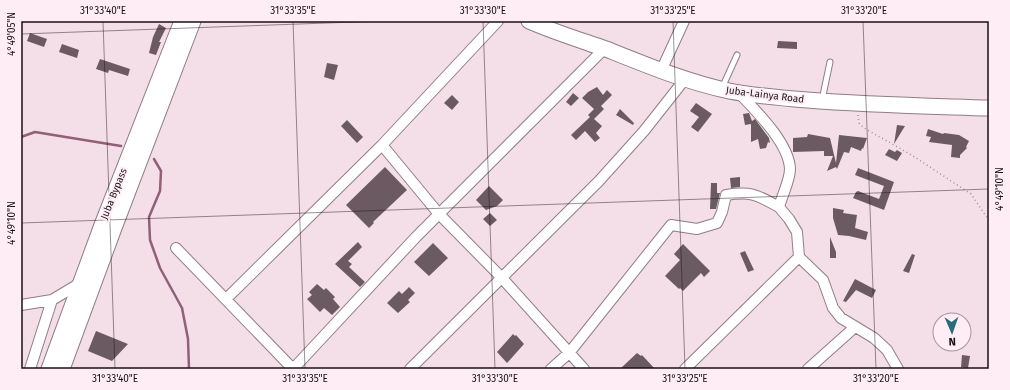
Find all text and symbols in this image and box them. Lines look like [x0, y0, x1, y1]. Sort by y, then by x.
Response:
text: 31°33'40"E [80, 5, 126, 17]
text: 31°33'35"E [270, 5, 316, 17]
text: 31°33'30"E [460, 5, 506, 17]
text: 31°33'25"E [650, 5, 696, 17]
text: 31°33'20"E [841, 5, 887, 17]
text: 4°49'05"N [6, 12, 18, 56]
street label: Juba-Lainya Road [725, 84, 805, 106]
street label: Juba Bypass [98, 166, 130, 221]
text: 4°49'10"N [994, 167, 1006, 211]
text: 4°49'10"N [6, 201, 18, 245]
north arrow [932, 312, 972, 352]
text: N [948, 335, 956, 348]
text: 31°33'40"E [92, 373, 138, 385]
text: 31°33'35"E [282, 373, 328, 385]
text: 31°33'30"E [472, 373, 518, 385]
text: 31°33'25"E [662, 373, 708, 385]
text: 31°33'20"E [853, 373, 899, 385]

